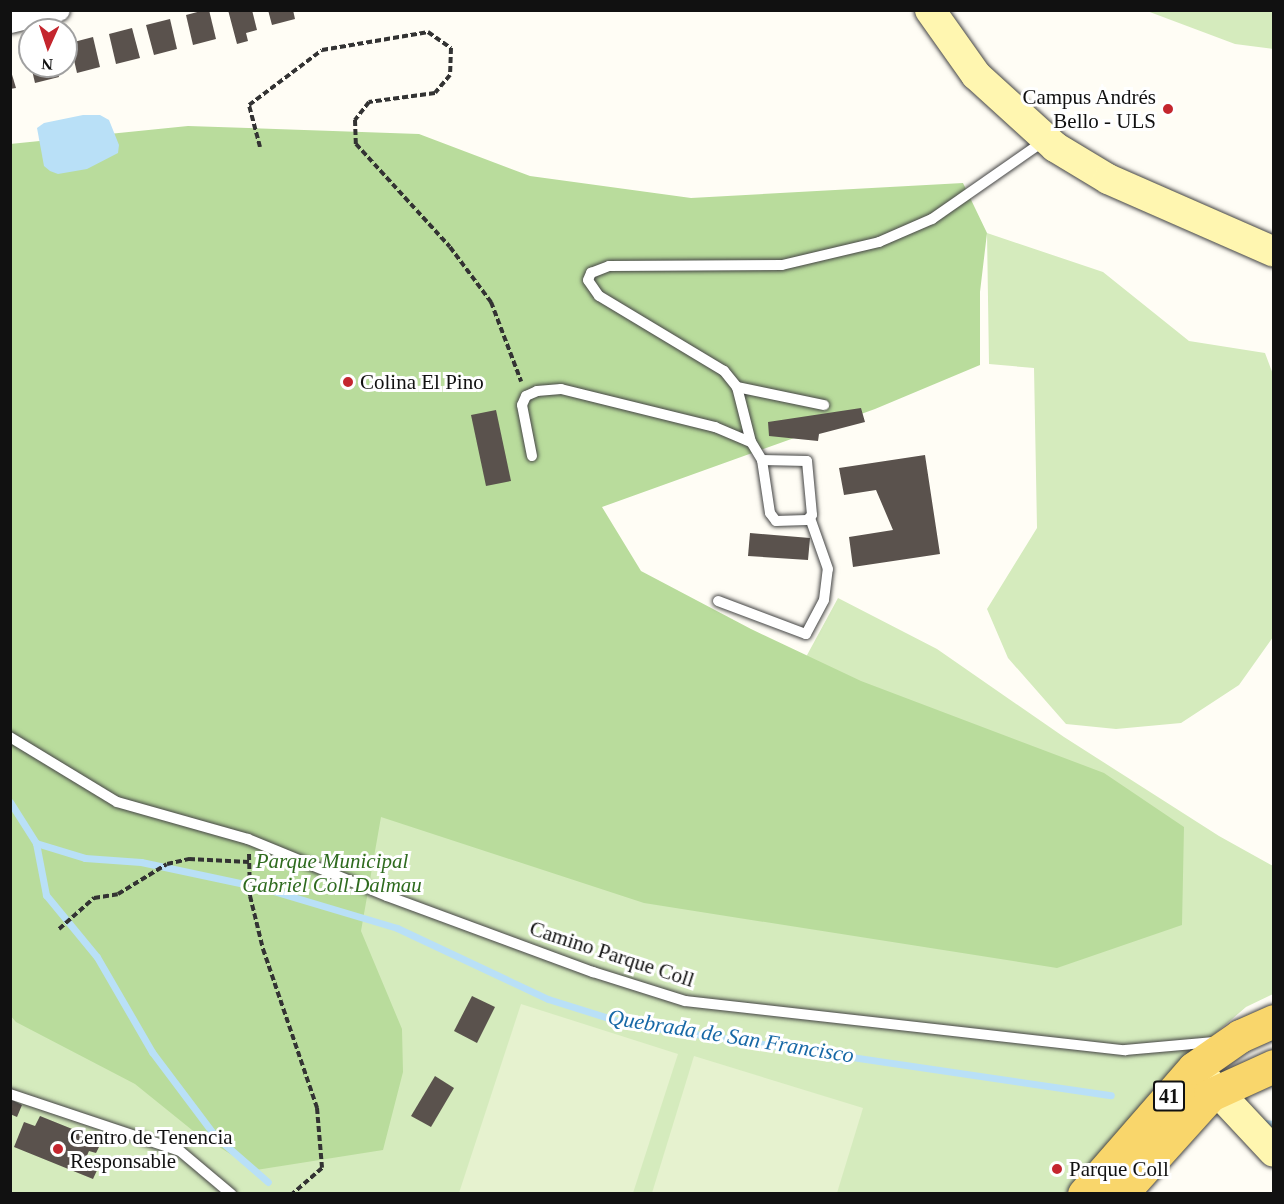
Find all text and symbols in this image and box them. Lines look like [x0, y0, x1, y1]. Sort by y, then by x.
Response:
north arrow [18, 18, 78, 78]
text: N [41, 56, 53, 73]
place label: Campus Andrés Bello - ULS [1021, 84, 1156, 134]
marker: Campus Andrés Bello - ULS [1161, 102, 1175, 116]
place label: Colina El Pino [360, 369, 484, 395]
marker: Colina El Pino [341, 375, 355, 389]
park label: Parque Municipal Gabriel Coll Dalmau [242, 848, 422, 898]
street label: Camino Parque Coll [527, 916, 697, 992]
water label: Quebrada de San Francisco [606, 1004, 856, 1068]
road number: 41 [1152, 1079, 1186, 1113]
place label: Centro de Tenencia Responsable [70, 1124, 233, 1174]
marker: Centro de Tenencia Responsable [51, 1142, 65, 1156]
place label: Parque Coll [1069, 1156, 1169, 1182]
marker: Parque Coll [1050, 1162, 1064, 1176]

